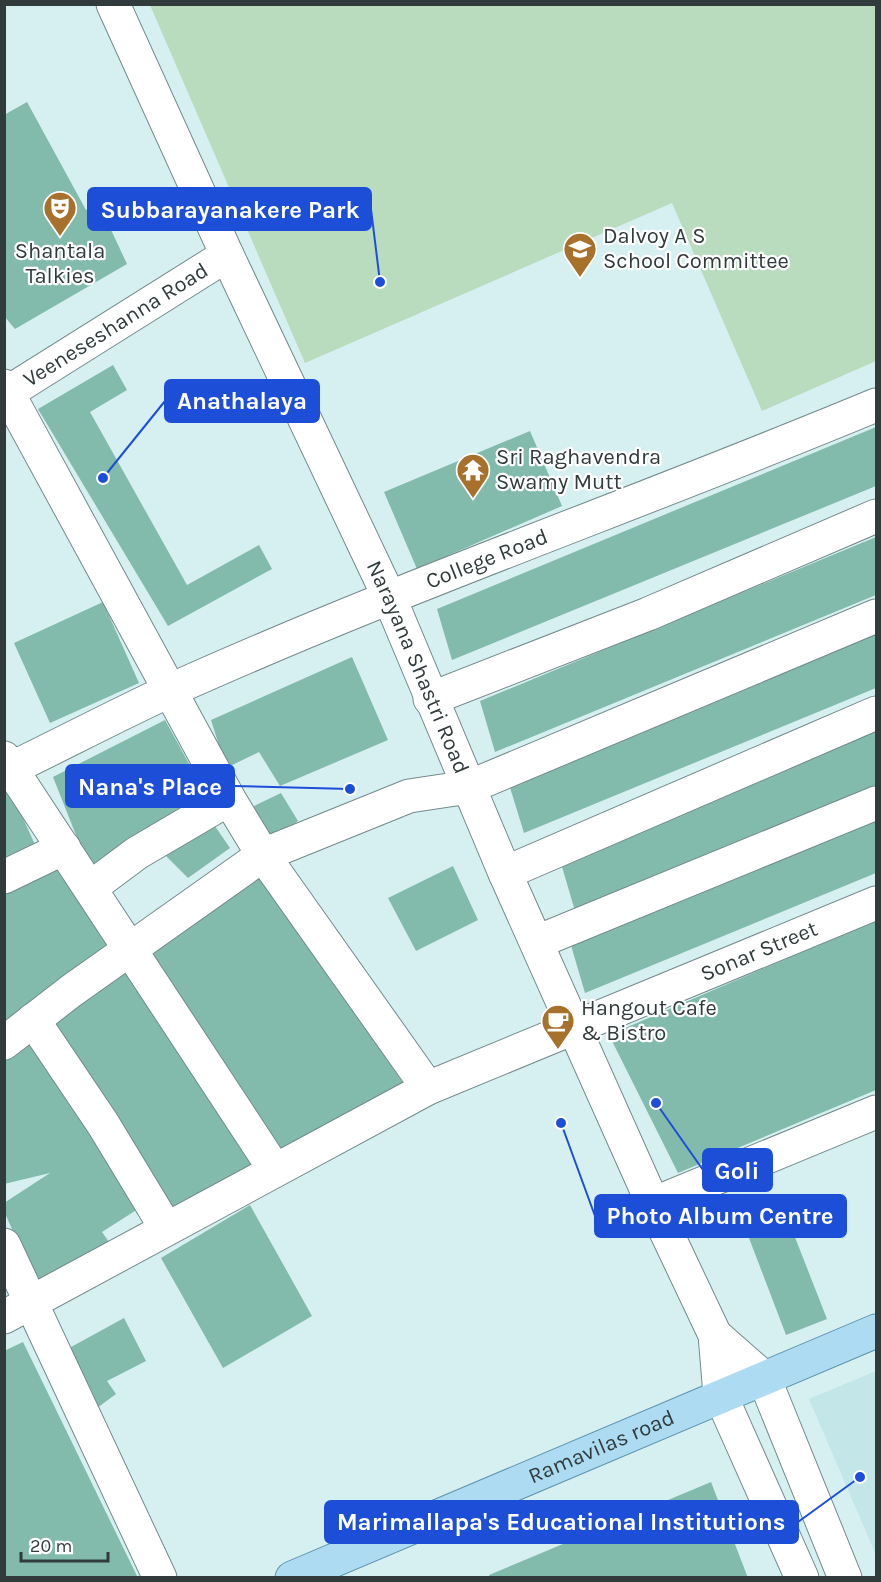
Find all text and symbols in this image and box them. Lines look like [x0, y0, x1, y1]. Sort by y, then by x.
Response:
callout: Subbarayanakere Park [88, 188, 371, 230]
theatre icon: Shantala Talkies [42, 190, 78, 237]
text: Subbarayanakere Park [100, 196, 360, 224]
place label: Dalvoy A S School Committee [603, 223, 789, 274]
school or university icon: Dalvoy A S School Committee [562, 231, 598, 278]
place label: Shantala Talkies [15, 238, 105, 289]
street label: Veeneseshanna Road [19, 257, 213, 393]
callout: Anathalaya [165, 380, 319, 422]
text: Anathalaya [177, 387, 307, 415]
place label: Sri Raghavendra Swamy Mutt [496, 444, 661, 495]
temple icon: Sri Raghavendra Swamy Mutt [455, 452, 491, 499]
street label: College Road [422, 523, 552, 595]
street label: Narayana Shastri Road [361, 556, 475, 778]
callout: Nana's Place [66, 765, 234, 807]
text: Nana's Place [78, 773, 222, 801]
street label: Sonar Street [697, 916, 821, 987]
place label: Hangout Cafe & Bistro [581, 995, 717, 1046]
cafe icon: Hangout Cafe & Bistro [540, 1003, 576, 1050]
callout: Goli [703, 1149, 772, 1191]
text: Goli [714, 1157, 760, 1185]
callout: Photo Album Centre [595, 1195, 846, 1237]
text: Photo Album Centre [606, 1202, 834, 1230]
street label: Ramavilas road [524, 1404, 678, 1489]
callout: Marimallapa's Educational Institutions [325, 1501, 798, 1543]
text: Marimallapa's Educational Institutions [337, 1508, 785, 1536]
scale bar [21, 1525, 108, 1563]
text: 20 m [30, 1535, 72, 1557]

